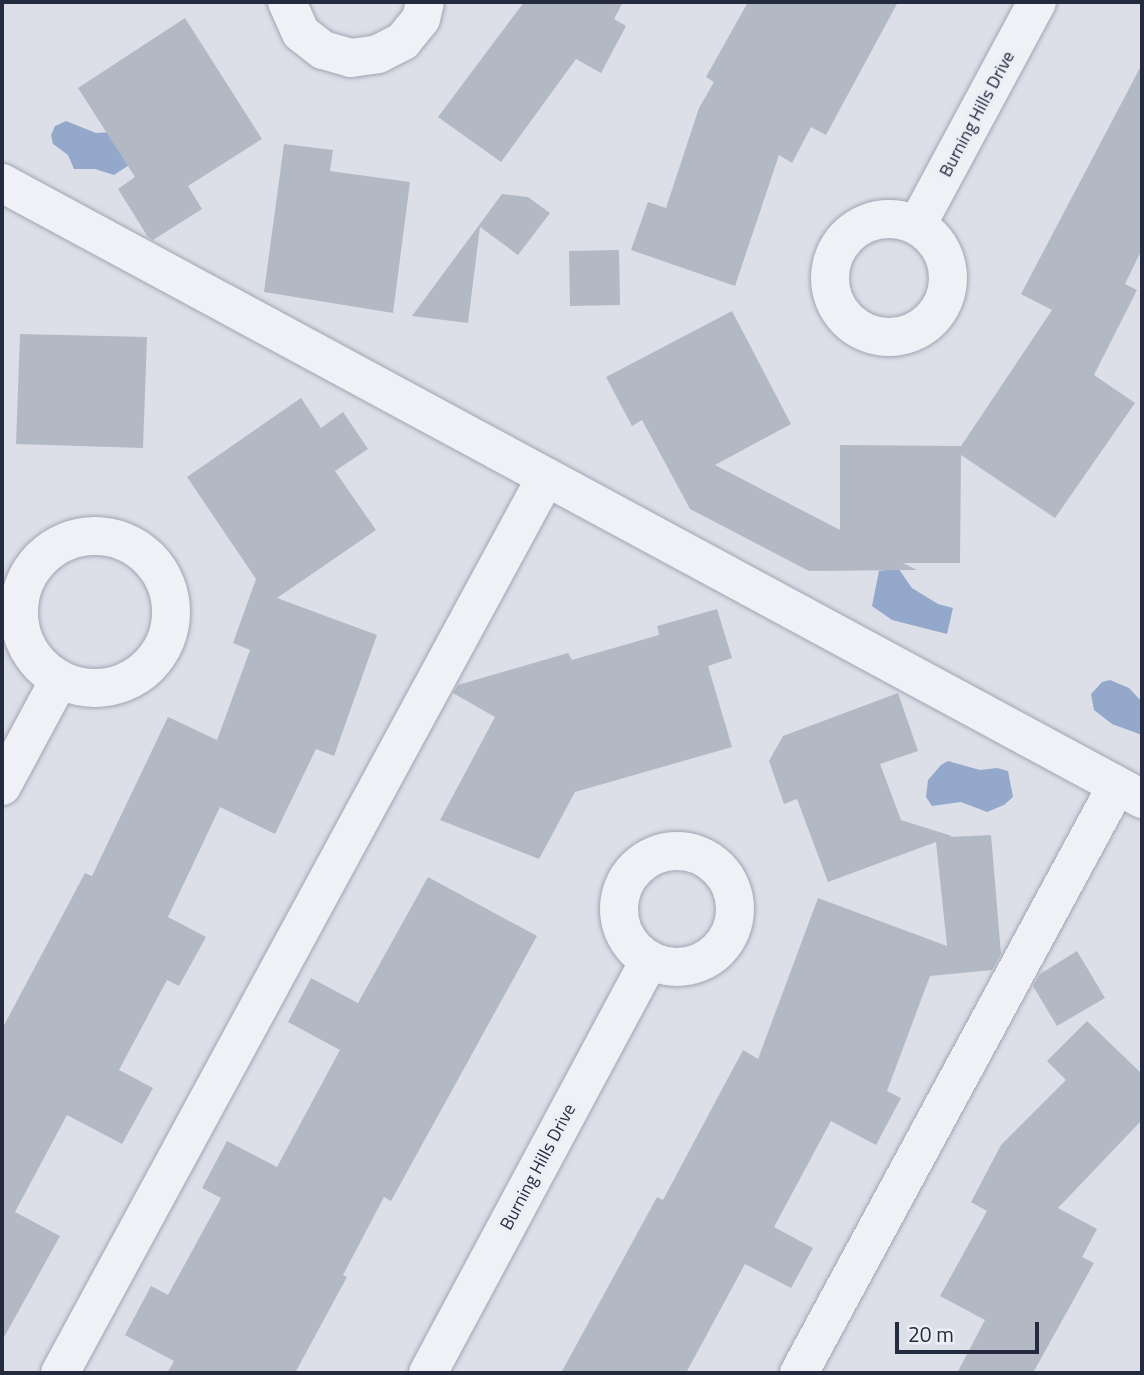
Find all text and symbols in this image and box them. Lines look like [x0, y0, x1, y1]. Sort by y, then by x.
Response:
street label: Burning Hills Drive [935, 47, 1019, 181]
street label: Burning Hills Drive [496, 1100, 580, 1234]
scale bar [899, 1308, 1042, 1352]
text: 20 m [908, 1318, 954, 1350]

